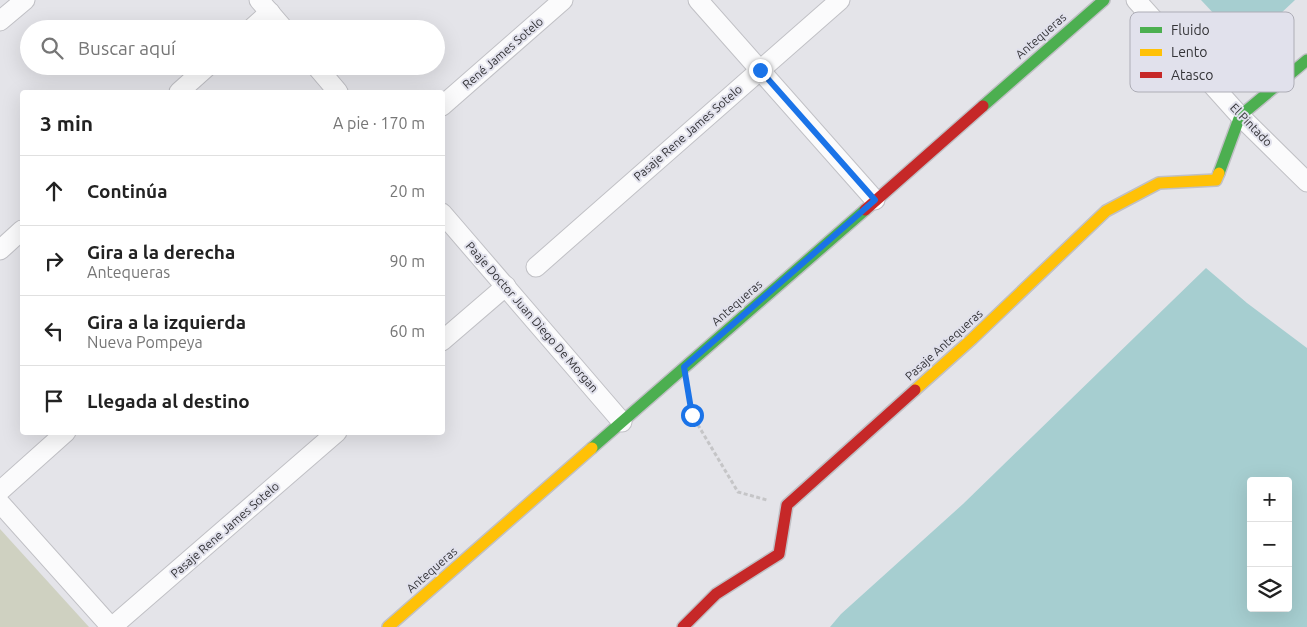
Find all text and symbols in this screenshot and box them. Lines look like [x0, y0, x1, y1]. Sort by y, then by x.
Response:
street label: Antequeras [1013, 10, 1068, 61]
legend [1130, 12, 1294, 92]
street label: René James Sotelo [460, 14, 545, 91]
search box [20, 20, 445, 75]
text: Fluido [1171, 22, 1210, 38]
icon: search [38, 34, 66, 62]
text: Buscar aquí [78, 37, 176, 59]
text: Lento [1171, 44, 1208, 60]
route end [749, 59, 772, 82]
text: Atasco [1171, 67, 1214, 83]
street label: Pasaje Rene James Sotelo [631, 82, 744, 183]
street label: El Pintado [1228, 101, 1275, 149]
text: 3 min [40, 111, 93, 135]
text: A pie · 170 m [333, 114, 425, 132]
icon: ahead [40, 177, 68, 205]
text: Continúa [87, 180, 168, 202]
text: 20 m [389, 182, 425, 200]
street label: Paaje Doctor Juan Diego De Morgan [464, 239, 601, 394]
text: Gira a la derecha [87, 241, 235, 263]
icon: right [40, 247, 68, 275]
text: 90 m [389, 252, 425, 270]
text: Antequeras [87, 263, 170, 281]
street label: Antequeras [709, 277, 764, 328]
street label: Pasaje Antequeras [902, 307, 985, 383]
text: Gira a la izquierda [87, 311, 246, 333]
icon: left [40, 317, 68, 345]
text: 60 m [389, 322, 425, 340]
text: Nueva Pompeya [87, 333, 203, 351]
icon: arrive [40, 387, 68, 415]
text: Llegada al destino [87, 390, 250, 412]
route start [681, 404, 704, 427]
map controls [1247, 477, 1292, 612]
button: + [1247, 477, 1292, 522]
street label: Pasaje Rene James Sotelo [168, 479, 281, 580]
button: − [1247, 522, 1292, 567]
street label: Antequeras [404, 544, 459, 595]
button: layers [1247, 567, 1292, 612]

